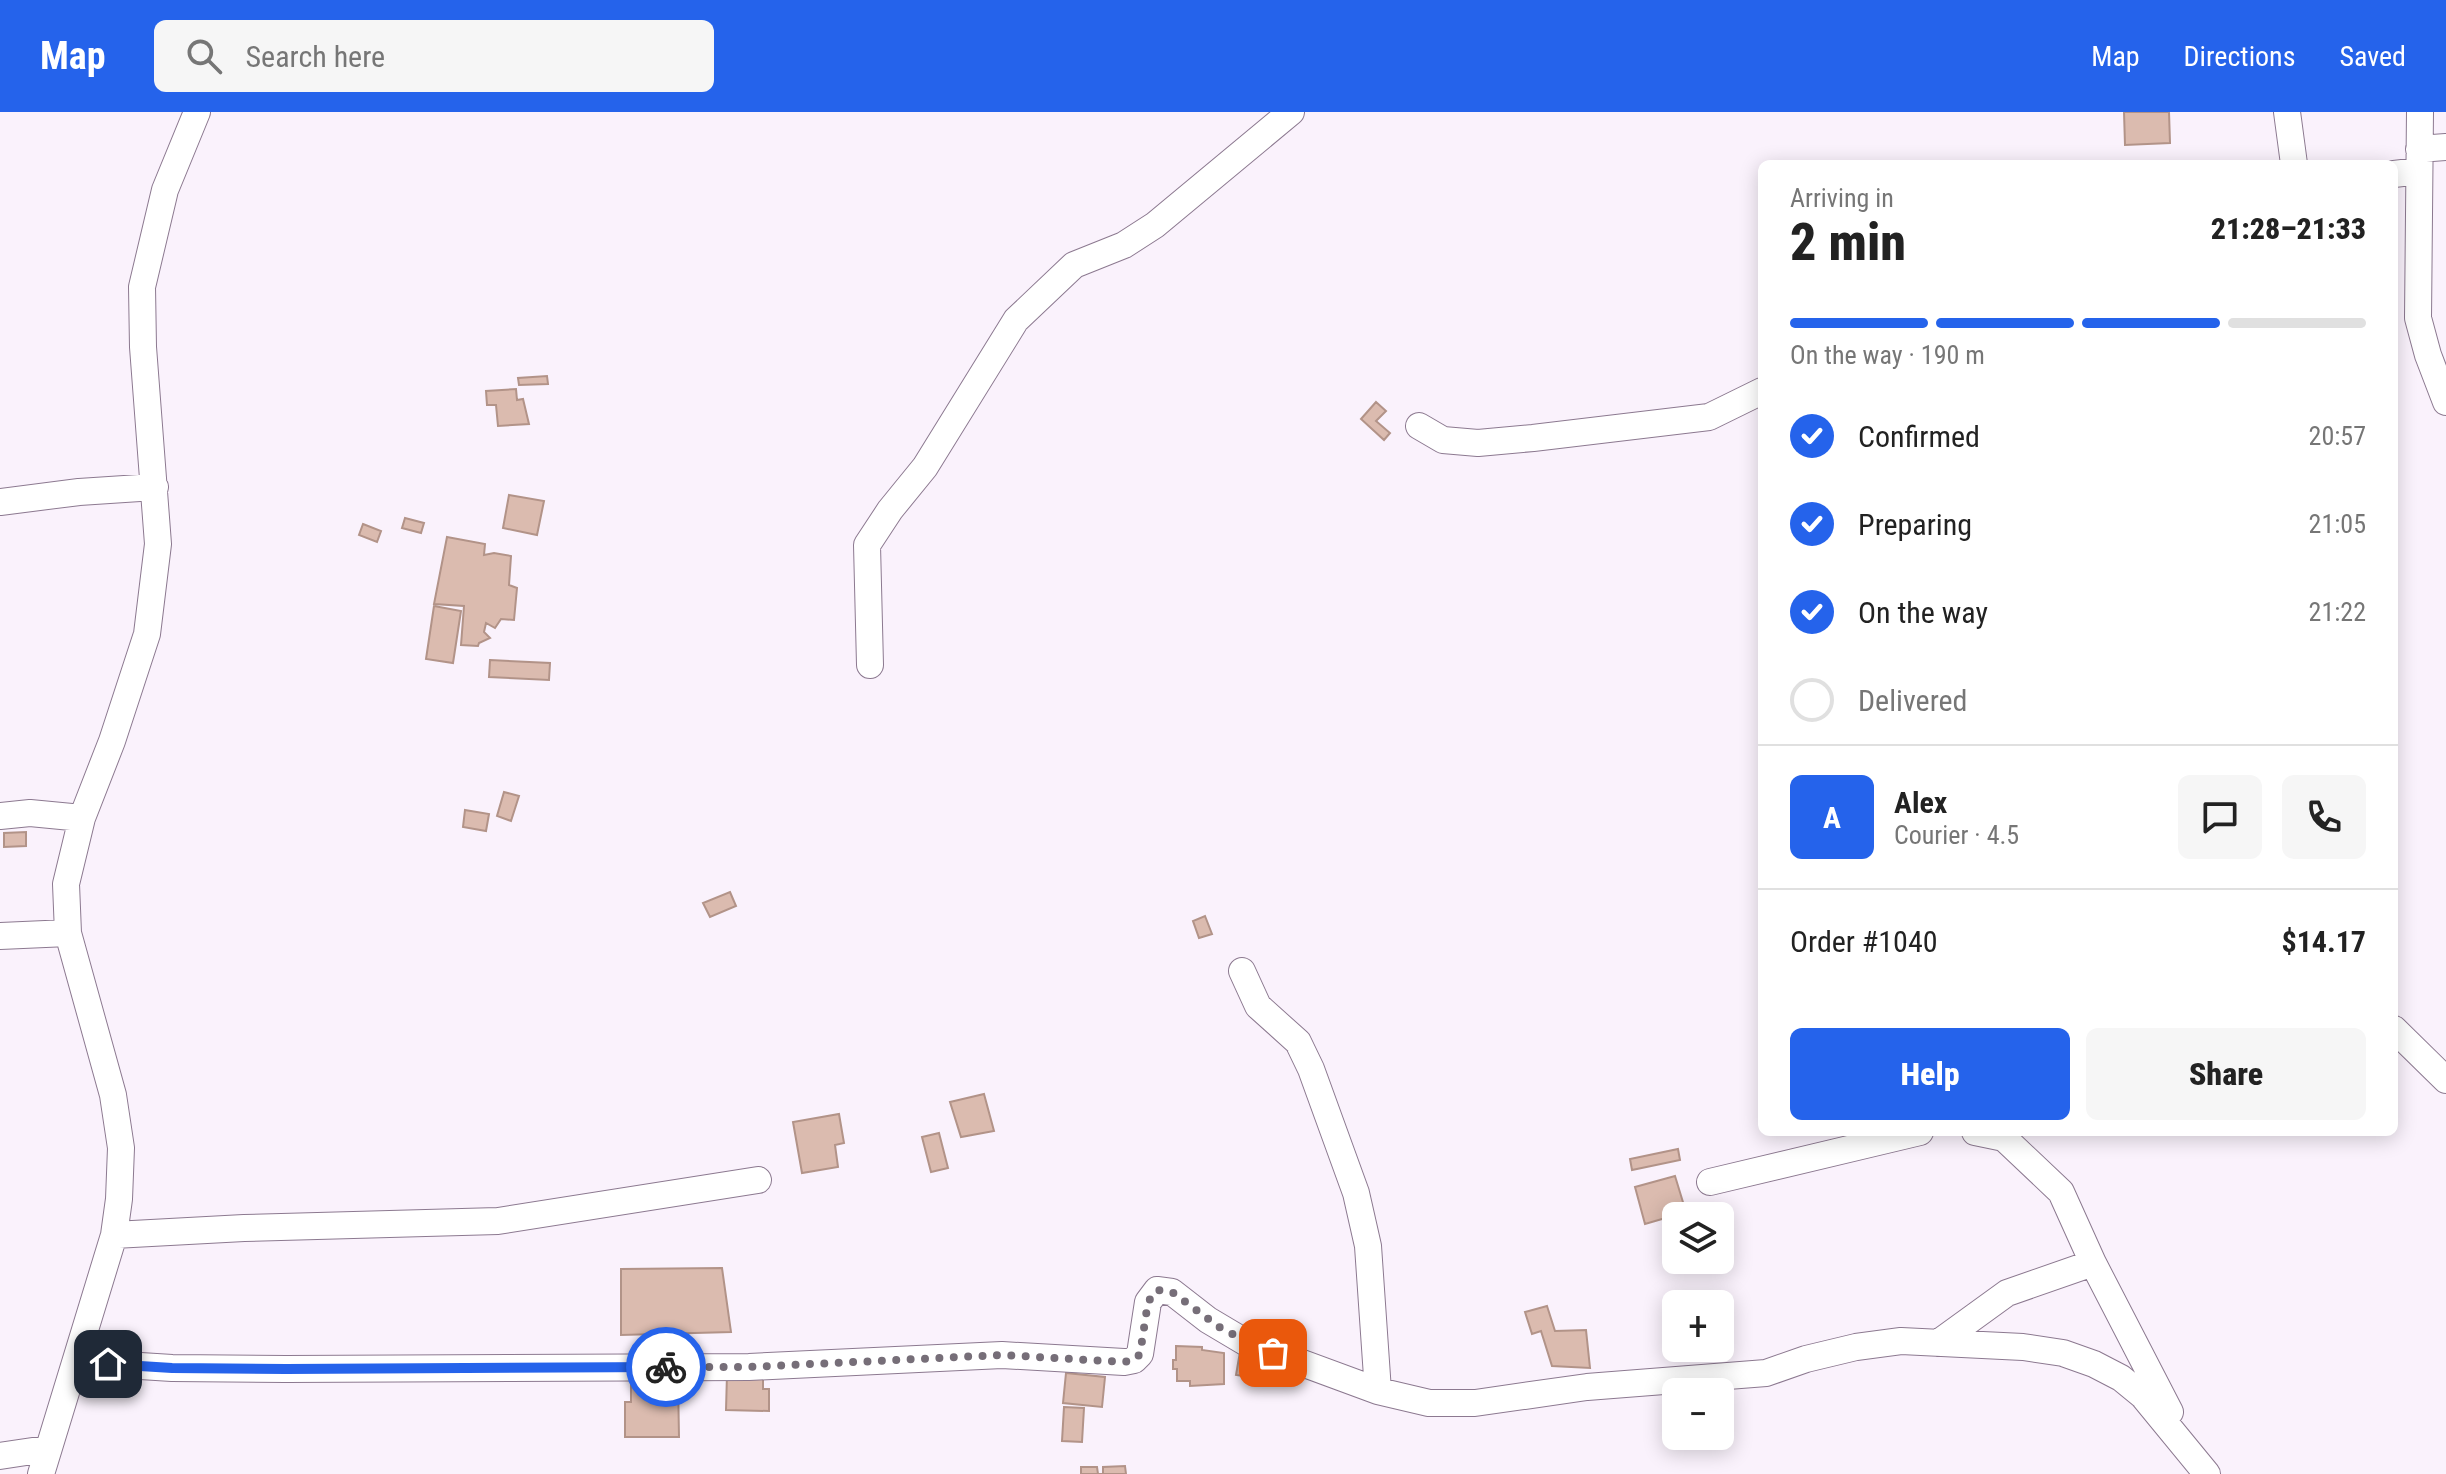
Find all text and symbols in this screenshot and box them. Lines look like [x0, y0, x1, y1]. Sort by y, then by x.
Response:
search box [154, 20, 714, 92]
text: Map [40, 34, 106, 78]
icon: search [182, 34, 226, 78]
text: Search here [246, 39, 385, 74]
text: Map [2091, 40, 2140, 73]
text: Directions [2184, 40, 2295, 73]
text: Saved [2339, 40, 2406, 73]
text: Arriving in [1790, 183, 1894, 213]
text: 21:28–21:33 [2211, 211, 2366, 246]
text: 2 min [1790, 212, 1906, 273]
text: On the way · 190 m [1790, 340, 1985, 370]
icon: check [1790, 414, 1834, 458]
text: Confirmed [1858, 419, 1980, 454]
text: 20:57 [2309, 421, 2366, 451]
icon: check [1790, 502, 1834, 546]
text: Preparing [1858, 507, 1972, 542]
text: 21:05 [2309, 509, 2366, 539]
icon: check [1790, 590, 1834, 634]
text: On the way [1858, 595, 1988, 630]
text: 21:22 [2309, 597, 2366, 627]
text: Delivered [1858, 683, 1967, 718]
button: chat [2178, 775, 2262, 859]
button: phone [2282, 775, 2366, 859]
text: Alex [1894, 785, 1947, 820]
text: A [1823, 800, 1841, 835]
text: Courier · 4.5 [1894, 820, 2019, 850]
text: Order #1040 [1790, 924, 1938, 959]
text: $14.17 [2281, 924, 2366, 959]
button: Help [1790, 1028, 2070, 1120]
button: Share [2086, 1028, 2366, 1120]
map controls [1662, 1202, 1734, 1450]
button: layers [1662, 1202, 1734, 1274]
button: + [1662, 1290, 1734, 1362]
pin [1239, 1319, 1307, 1387]
courier [626, 1327, 706, 1407]
pin [74, 1330, 142, 1398]
icon: bag [1251, 1331, 1295, 1375]
icon: home [86, 1342, 130, 1386]
icon: bike [644, 1345, 688, 1389]
button: − [1662, 1378, 1734, 1450]

